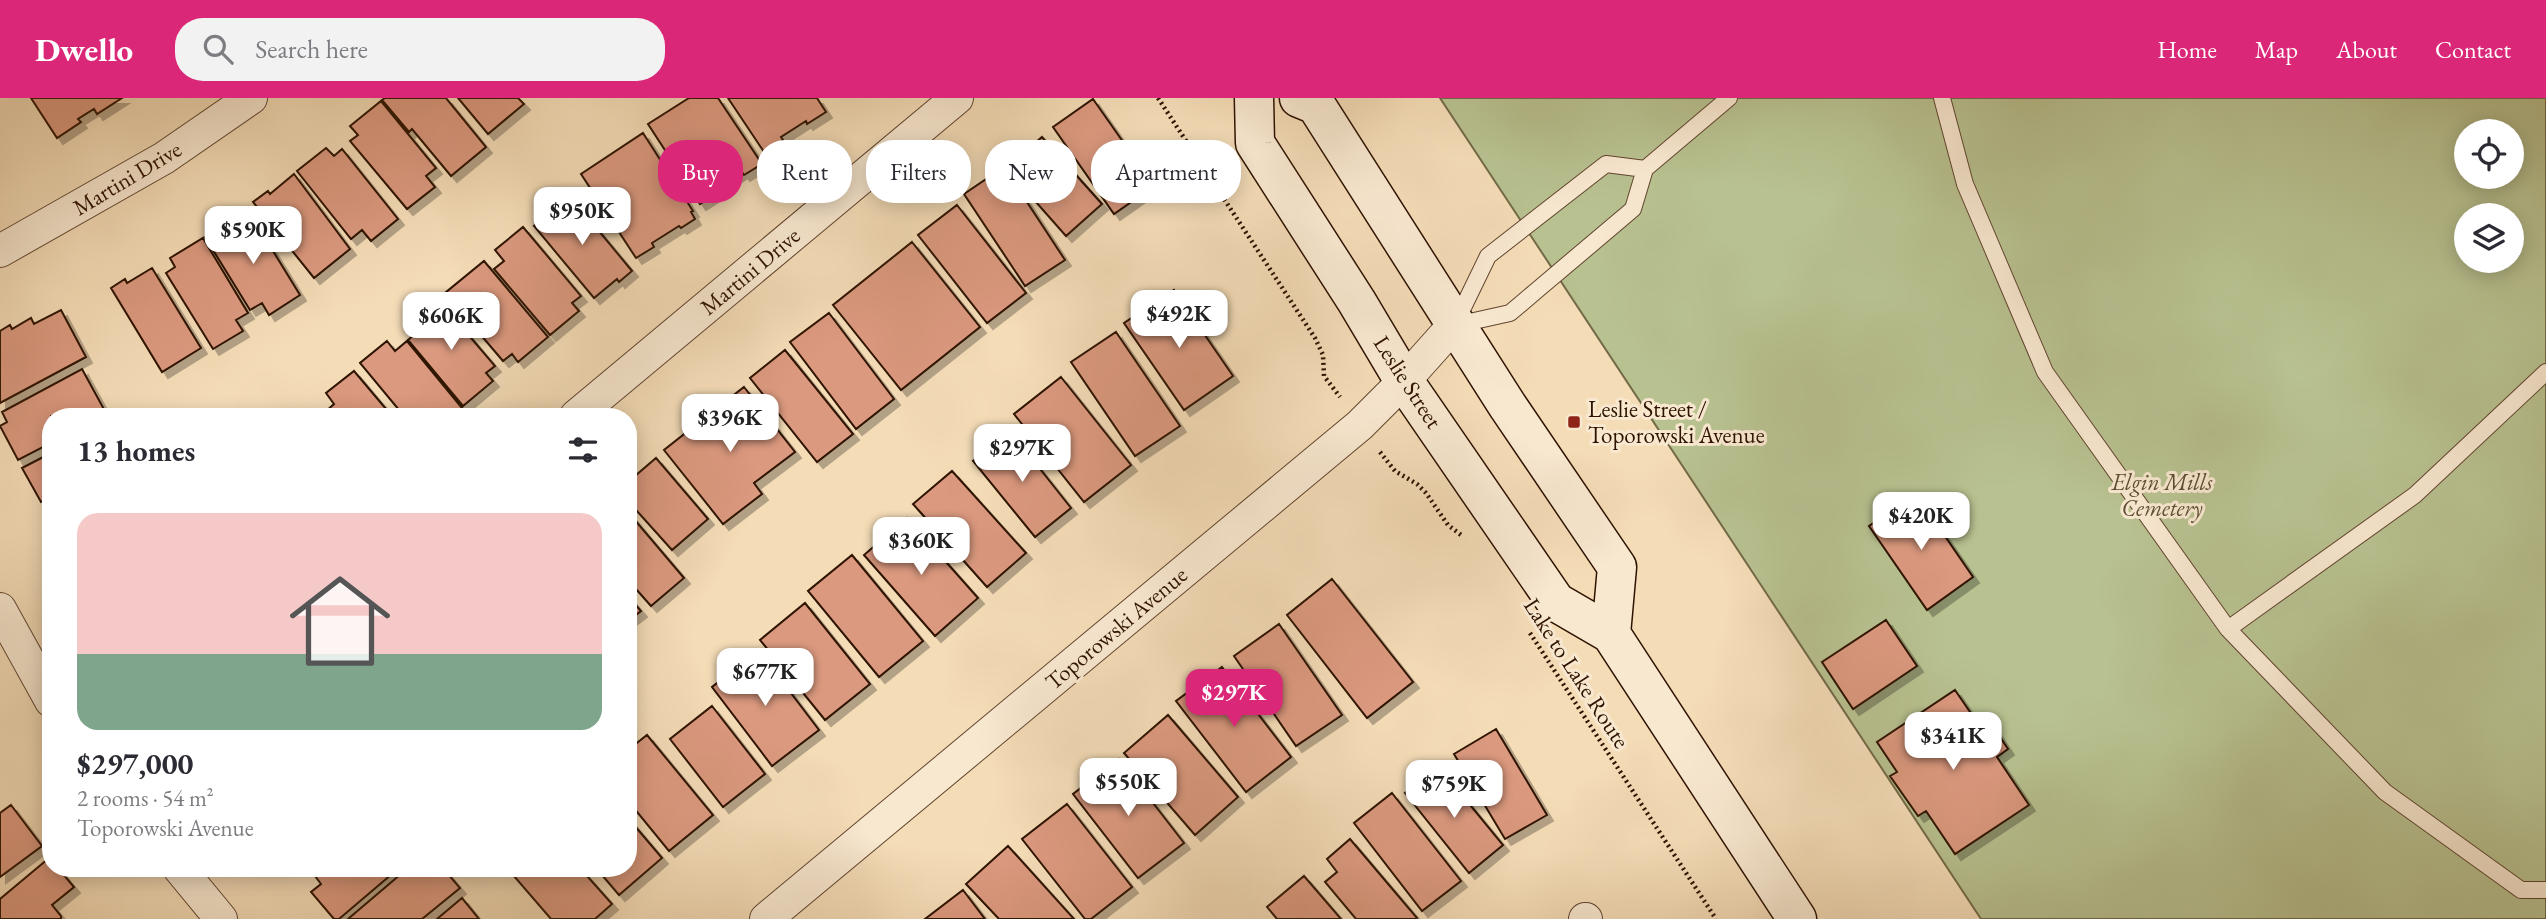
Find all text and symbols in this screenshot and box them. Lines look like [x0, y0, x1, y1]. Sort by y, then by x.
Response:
search box [175, 18, 665, 81]
text: Dwello [35, 28, 133, 71]
icon: search [199, 30, 237, 68]
text: Search here [255, 32, 368, 66]
text: Home [2157, 34, 2217, 65]
text: Map [2255, 34, 2298, 65]
text: About [2336, 34, 2397, 65]
text: Contact [2435, 34, 2511, 65]
map controls [2454, 119, 2524, 273]
button: locate [2454, 119, 2524, 189]
street label: Martini Drive [67, 134, 187, 222]
chip: Buy [658, 140, 743, 203]
chip: Rent [757, 140, 852, 203]
chip: Filters [866, 140, 971, 203]
chip: New [985, 140, 1077, 203]
chip: Apartment [1091, 140, 1241, 203]
pin: $950K [533, 188, 631, 247]
text: $950K [550, 195, 614, 225]
button: layers [2454, 203, 2524, 273]
pin: $590K [204, 206, 302, 266]
text: $590K [221, 214, 285, 244]
street label: Martini Drive [694, 220, 806, 322]
pin: $492K [1130, 290, 1228, 350]
pin: $606K [402, 292, 500, 352]
text: $492K [1147, 298, 1211, 328]
text: $606K [419, 300, 483, 330]
street label: Leslie Street [1367, 330, 1450, 435]
pin: $396K [681, 394, 779, 454]
place label: Leslie Street / Toporowski Avenue [1588, 394, 1765, 450]
text: $396K [698, 402, 762, 432]
marker: Leslie Street / Toporowski Avenue [1566, 414, 1582, 430]
pin: $297K [973, 424, 1071, 484]
text: 13 homes [77, 431, 195, 470]
icon: filters [564, 431, 602, 469]
text: $297K [990, 432, 1054, 462]
park label: Elgin Mills Cemetery [2111, 467, 2213, 523]
pin: $420K [1872, 492, 1970, 552]
text: $420K [1889, 500, 1953, 530]
pin: $360K [872, 518, 970, 577]
text: $360K [889, 525, 953, 555]
icon: home [277, 558, 403, 684]
street label: Toporowski Avenue [1039, 560, 1193, 696]
street label: Lake to Lake Route [1517, 592, 1637, 754]
pin: $677K [716, 648, 814, 708]
text: $677K [733, 656, 797, 686]
pin: $297K [1185, 670, 1283, 729]
text: $297K [1202, 677, 1266, 707]
pin: $341K [1904, 712, 2002, 772]
text: $341K [1921, 720, 1985, 750]
text: $297,000 [77, 744, 193, 783]
pin: $550K [1079, 758, 1177, 818]
pin: $759K [1405, 760, 1503, 820]
text: $550K [1096, 766, 1160, 796]
text: $759K [1422, 768, 1486, 798]
text: 2 rooms · 54 m² [77, 783, 214, 813]
text: Toporowski Avenue [77, 813, 254, 843]

